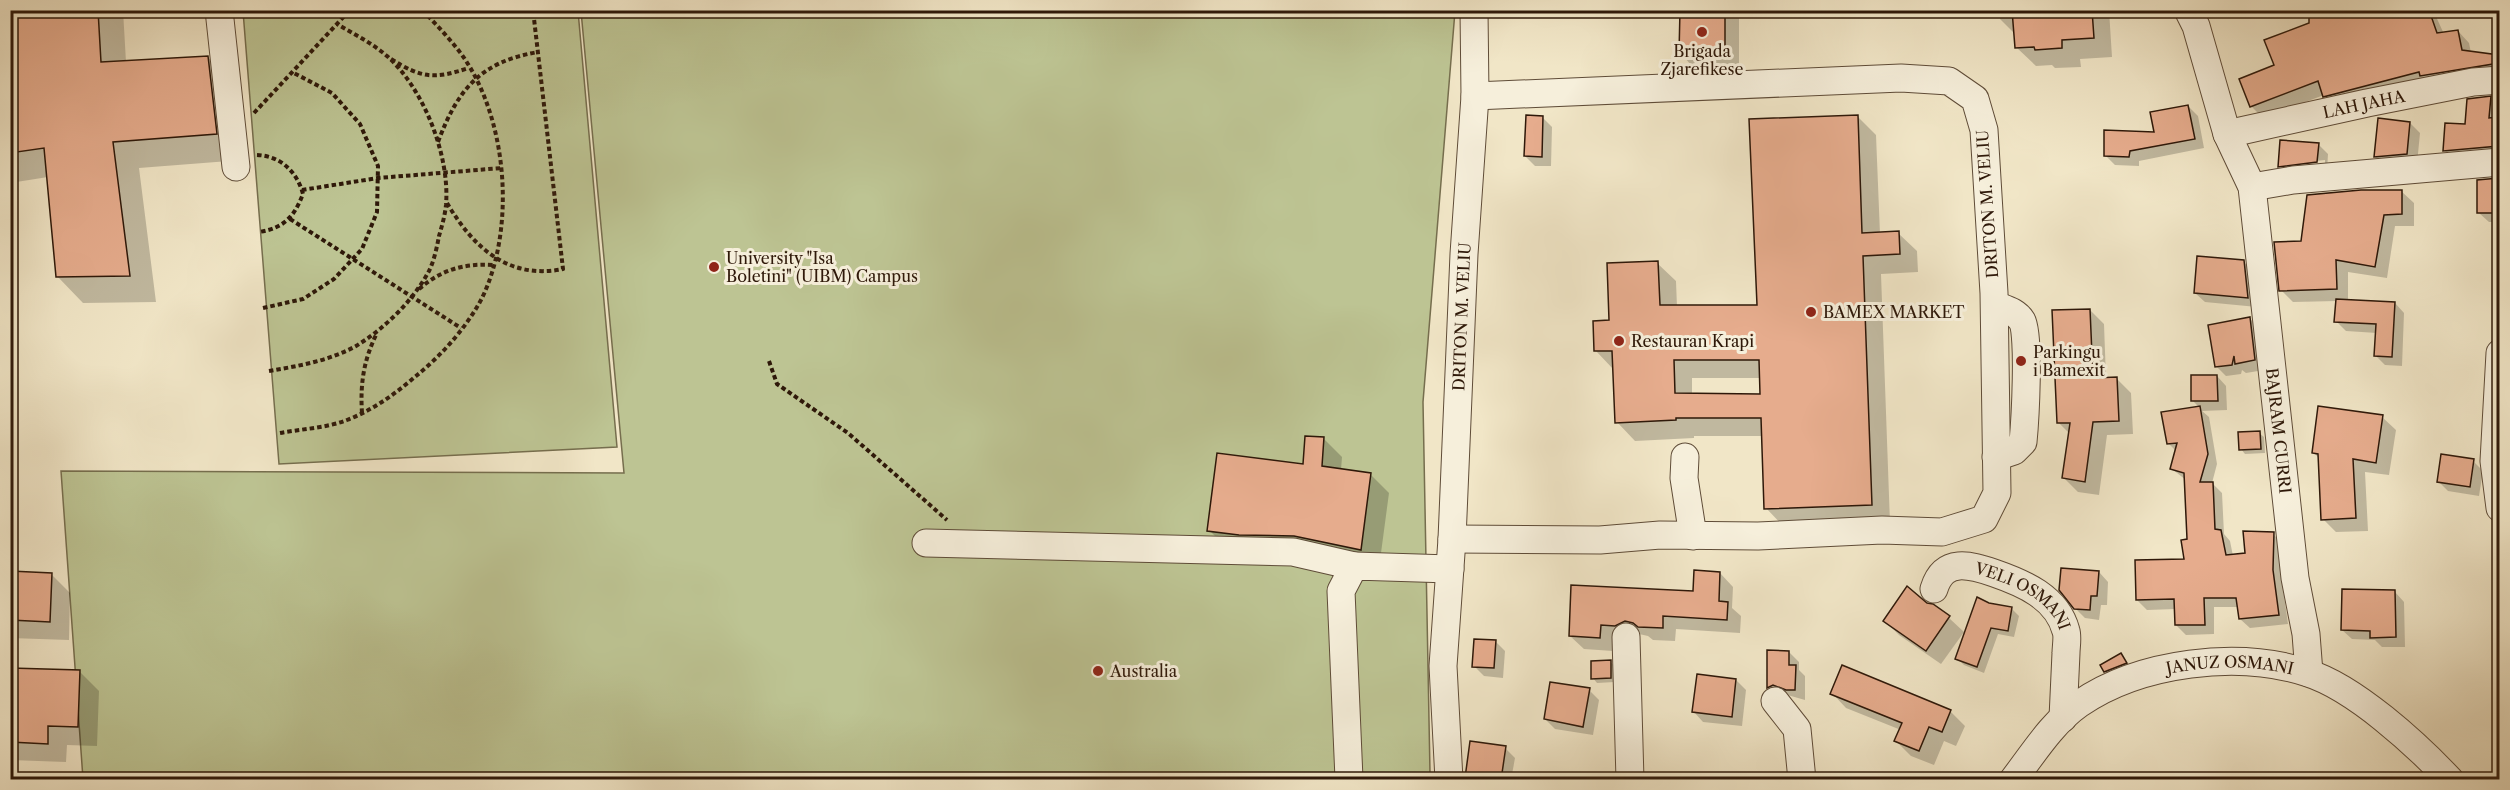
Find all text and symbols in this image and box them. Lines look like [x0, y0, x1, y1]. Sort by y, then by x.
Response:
marker: Brigada Zjarefikese [1695, 25, 1709, 39]
place label: Brigada Zjarefikese [1661, 41, 1743, 79]
street label: LAH JAHA [2321, 86, 2408, 123]
street label: DRITON M. VELIU [1972, 129, 2002, 279]
street label: DRITON M. VELIU [1448, 242, 1475, 391]
place label: University "Isa Boletini" (UIBM) Campus [726, 248, 918, 286]
marker: University "Isa Boletini" (UIBM) Campus [707, 260, 721, 274]
place label: BAMEX MARKET [1823, 302, 1965, 322]
marker: BAMEX MARKET [1804, 305, 1818, 319]
place label: Restauran Krapi [1631, 331, 1754, 351]
marker: Restauran Krapi [1612, 334, 1626, 348]
place label: Parkingu i Bamexit [2033, 342, 2105, 380]
marker: Parkingu i Bamexit [2014, 354, 2028, 368]
street label: BAJRAM CURRI [2262, 367, 2296, 495]
street label: VELI OSMANI [1972, 558, 2075, 632]
street label: JANUZ OSMANI [2161, 651, 2296, 679]
place label: Australia [1109, 661, 1178, 681]
marker: Australia [1091, 664, 1105, 678]

